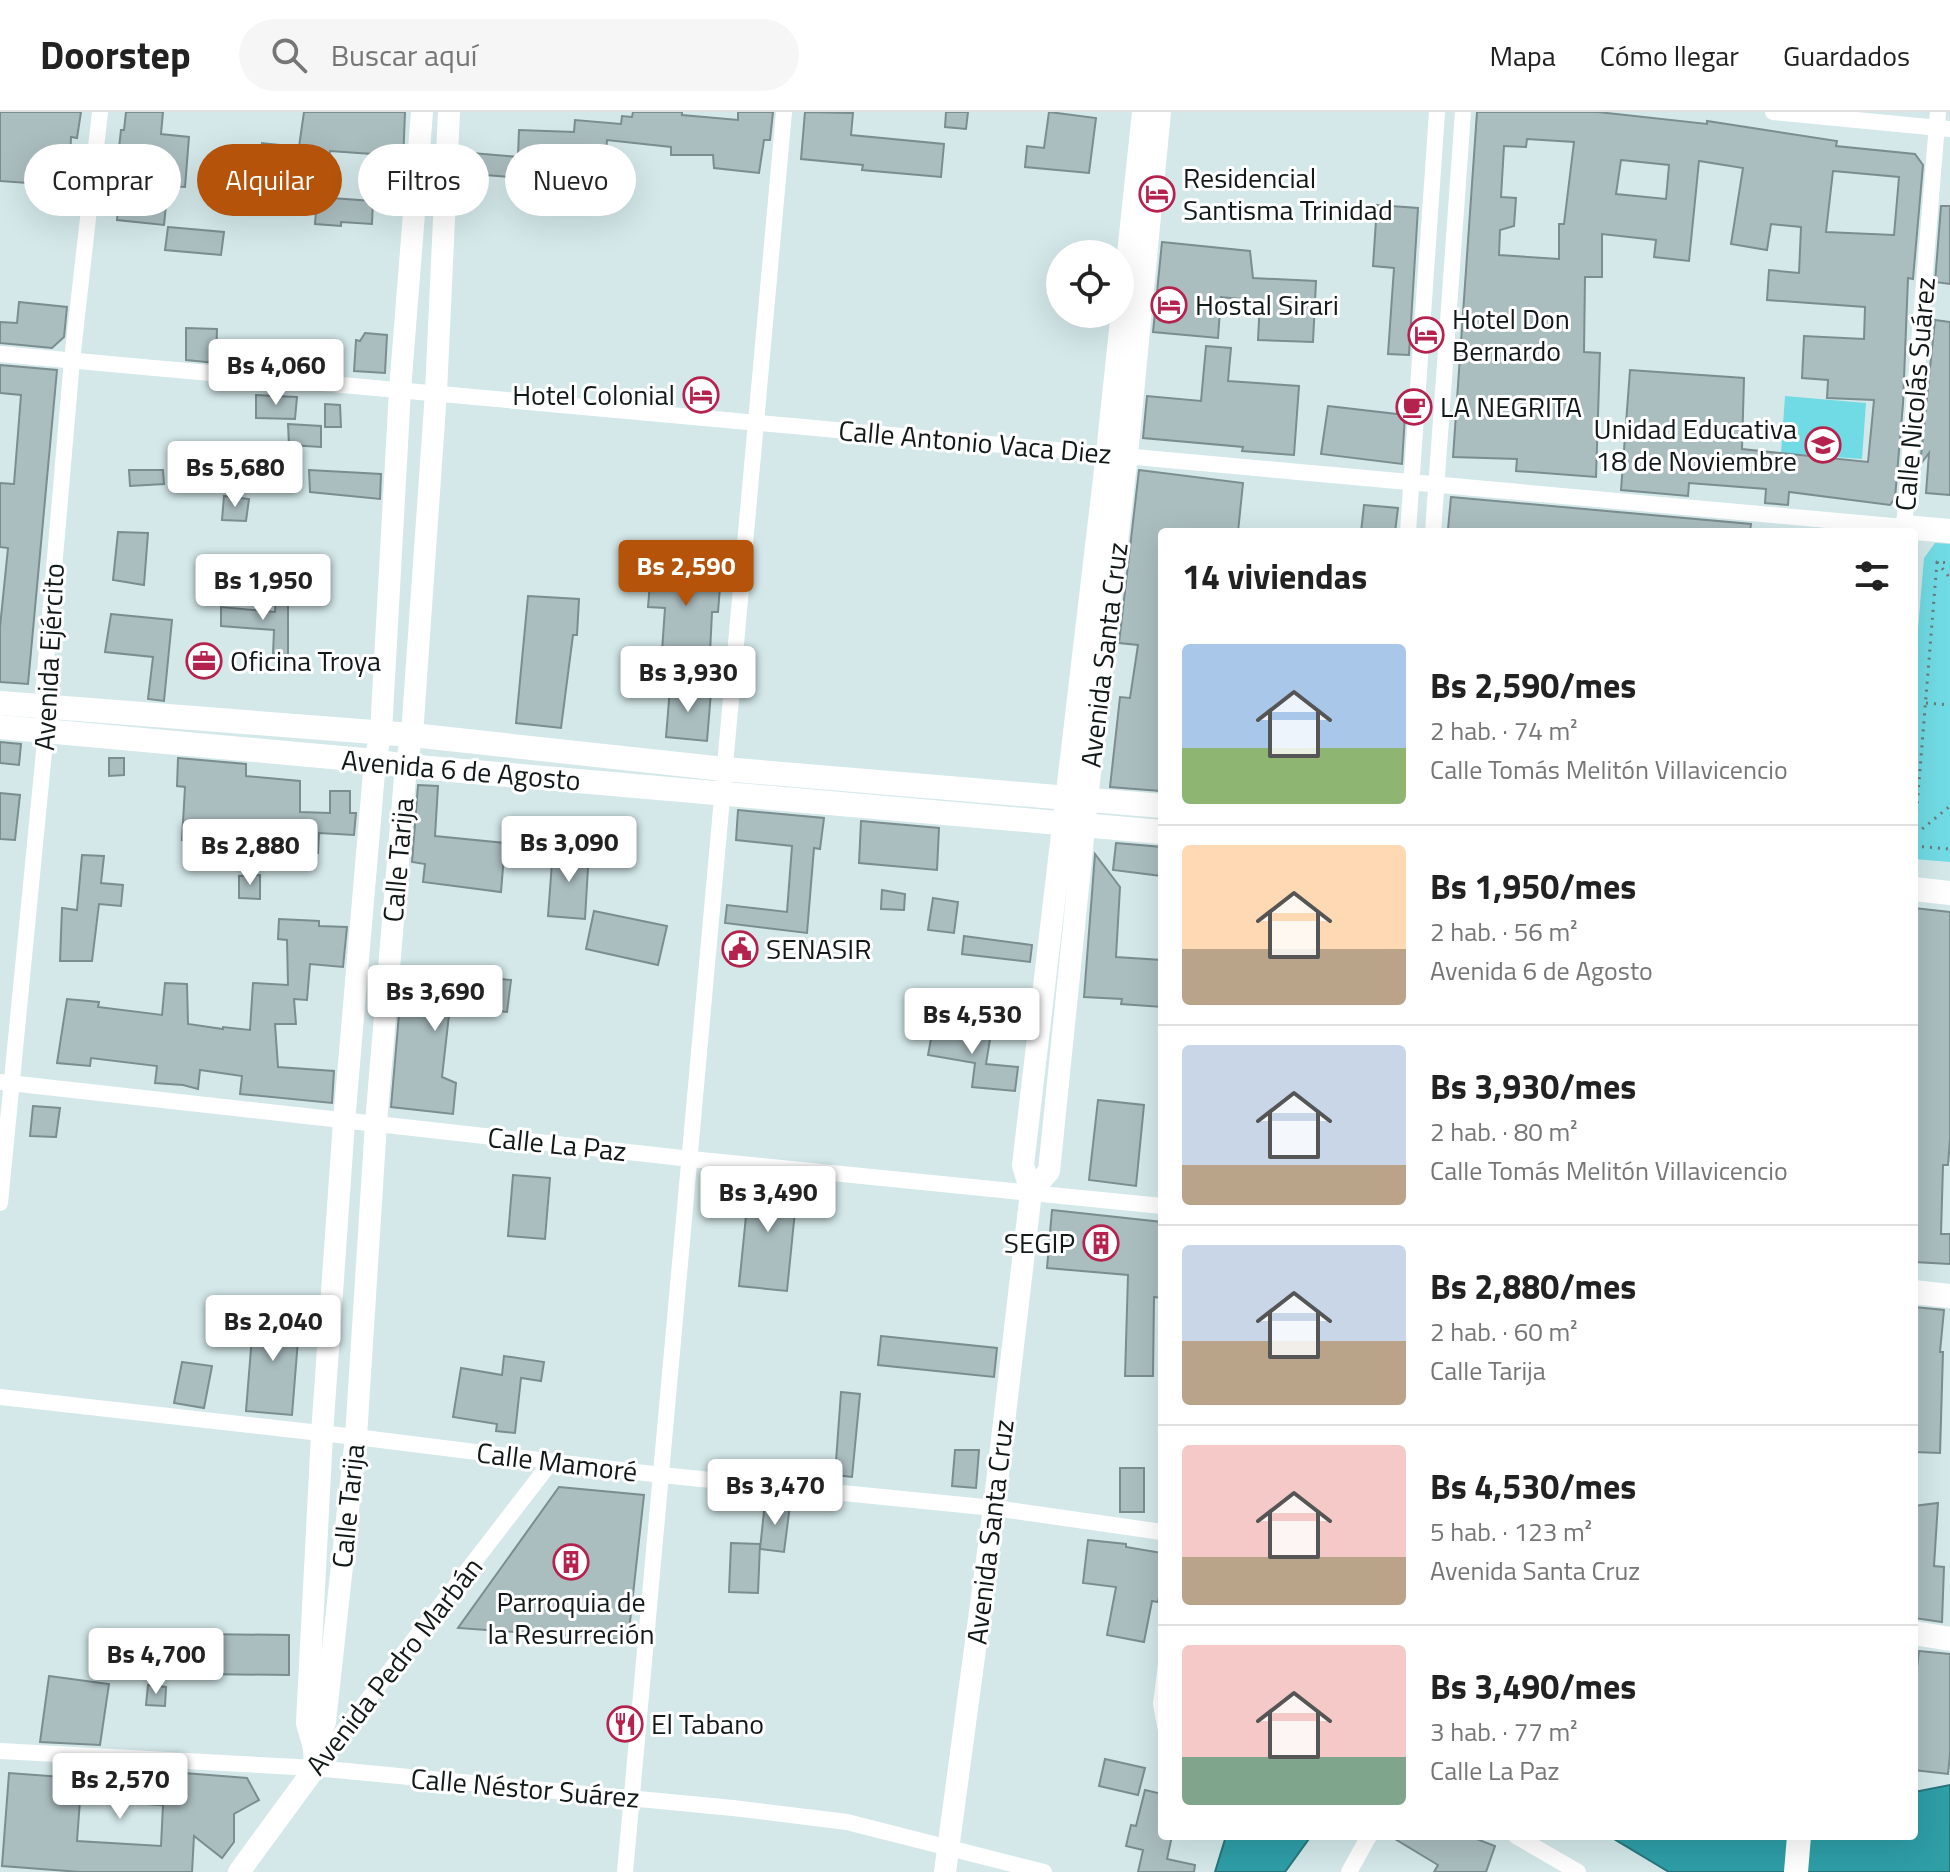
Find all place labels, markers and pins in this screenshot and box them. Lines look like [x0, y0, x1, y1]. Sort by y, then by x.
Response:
place label: Residencial Santisma Trinidad [1183, 156, 1393, 231]
hotel icon: Residencial Santisma Trinidad [1138, 175, 1176, 213]
place label: Hostal Sirari [1195, 283, 1339, 326]
hotel icon: Hostal Sirari [1150, 286, 1188, 324]
place label: Hotel Don Bernardo [1452, 297, 1570, 372]
hotel icon: Hotel Don Bernardo [1407, 316, 1445, 354]
pin: Bs 4,060 [193, 339, 359, 407]
place label: Hotel Colonial [512, 373, 675, 416]
hotel icon: Hotel Colonial [682, 376, 720, 414]
place label: LA NEGRITA [1440, 385, 1582, 428]
cafe icon: LA NEGRITA [1395, 388, 1433, 426]
place label: Unidad Educativa 18 de Noviembre [1594, 407, 1797, 482]
school or university icon: Unidad Educativa 18 de Noviembre [1804, 426, 1842, 464]
pin: Bs 5,680 [152, 441, 318, 509]
pin: Bs 2,590 [603, 540, 769, 608]
pin: Bs 1,950 [180, 554, 346, 622]
place label: Oficina Troya [230, 639, 381, 682]
office icon: Oficina Troya [185, 642, 223, 680]
pin: Bs 3,930 [605, 646, 771, 714]
pin: Bs 3,090 [486, 816, 652, 884]
pin: Bs 2,880 [167, 819, 333, 887]
place label: SENASIR [766, 927, 871, 970]
public building icon: SENASIR [721, 930, 759, 968]
pin: Bs 3,690 [352, 965, 518, 1033]
pin: Bs 4,530 [889, 988, 1055, 1056]
pin: Bs 3,490 [685, 1166, 851, 1234]
place label: SEGIP [1004, 1221, 1075, 1264]
building icon: SEGIP [1082, 1224, 1120, 1262]
pin: Bs 2,040 [190, 1295, 356, 1363]
pin: Bs 3,470 [692, 1459, 858, 1527]
building icon: Parroquia de la Resurreción [552, 1543, 590, 1581]
place label: Parroquia de la Resurreción [487, 1580, 655, 1655]
pin: Bs 4,700 [73, 1628, 239, 1696]
place label: El Tabano [651, 1702, 764, 1745]
restaurant icon: El Tabano [606, 1705, 644, 1743]
pin: Bs 2,570 [37, 1753, 203, 1821]

